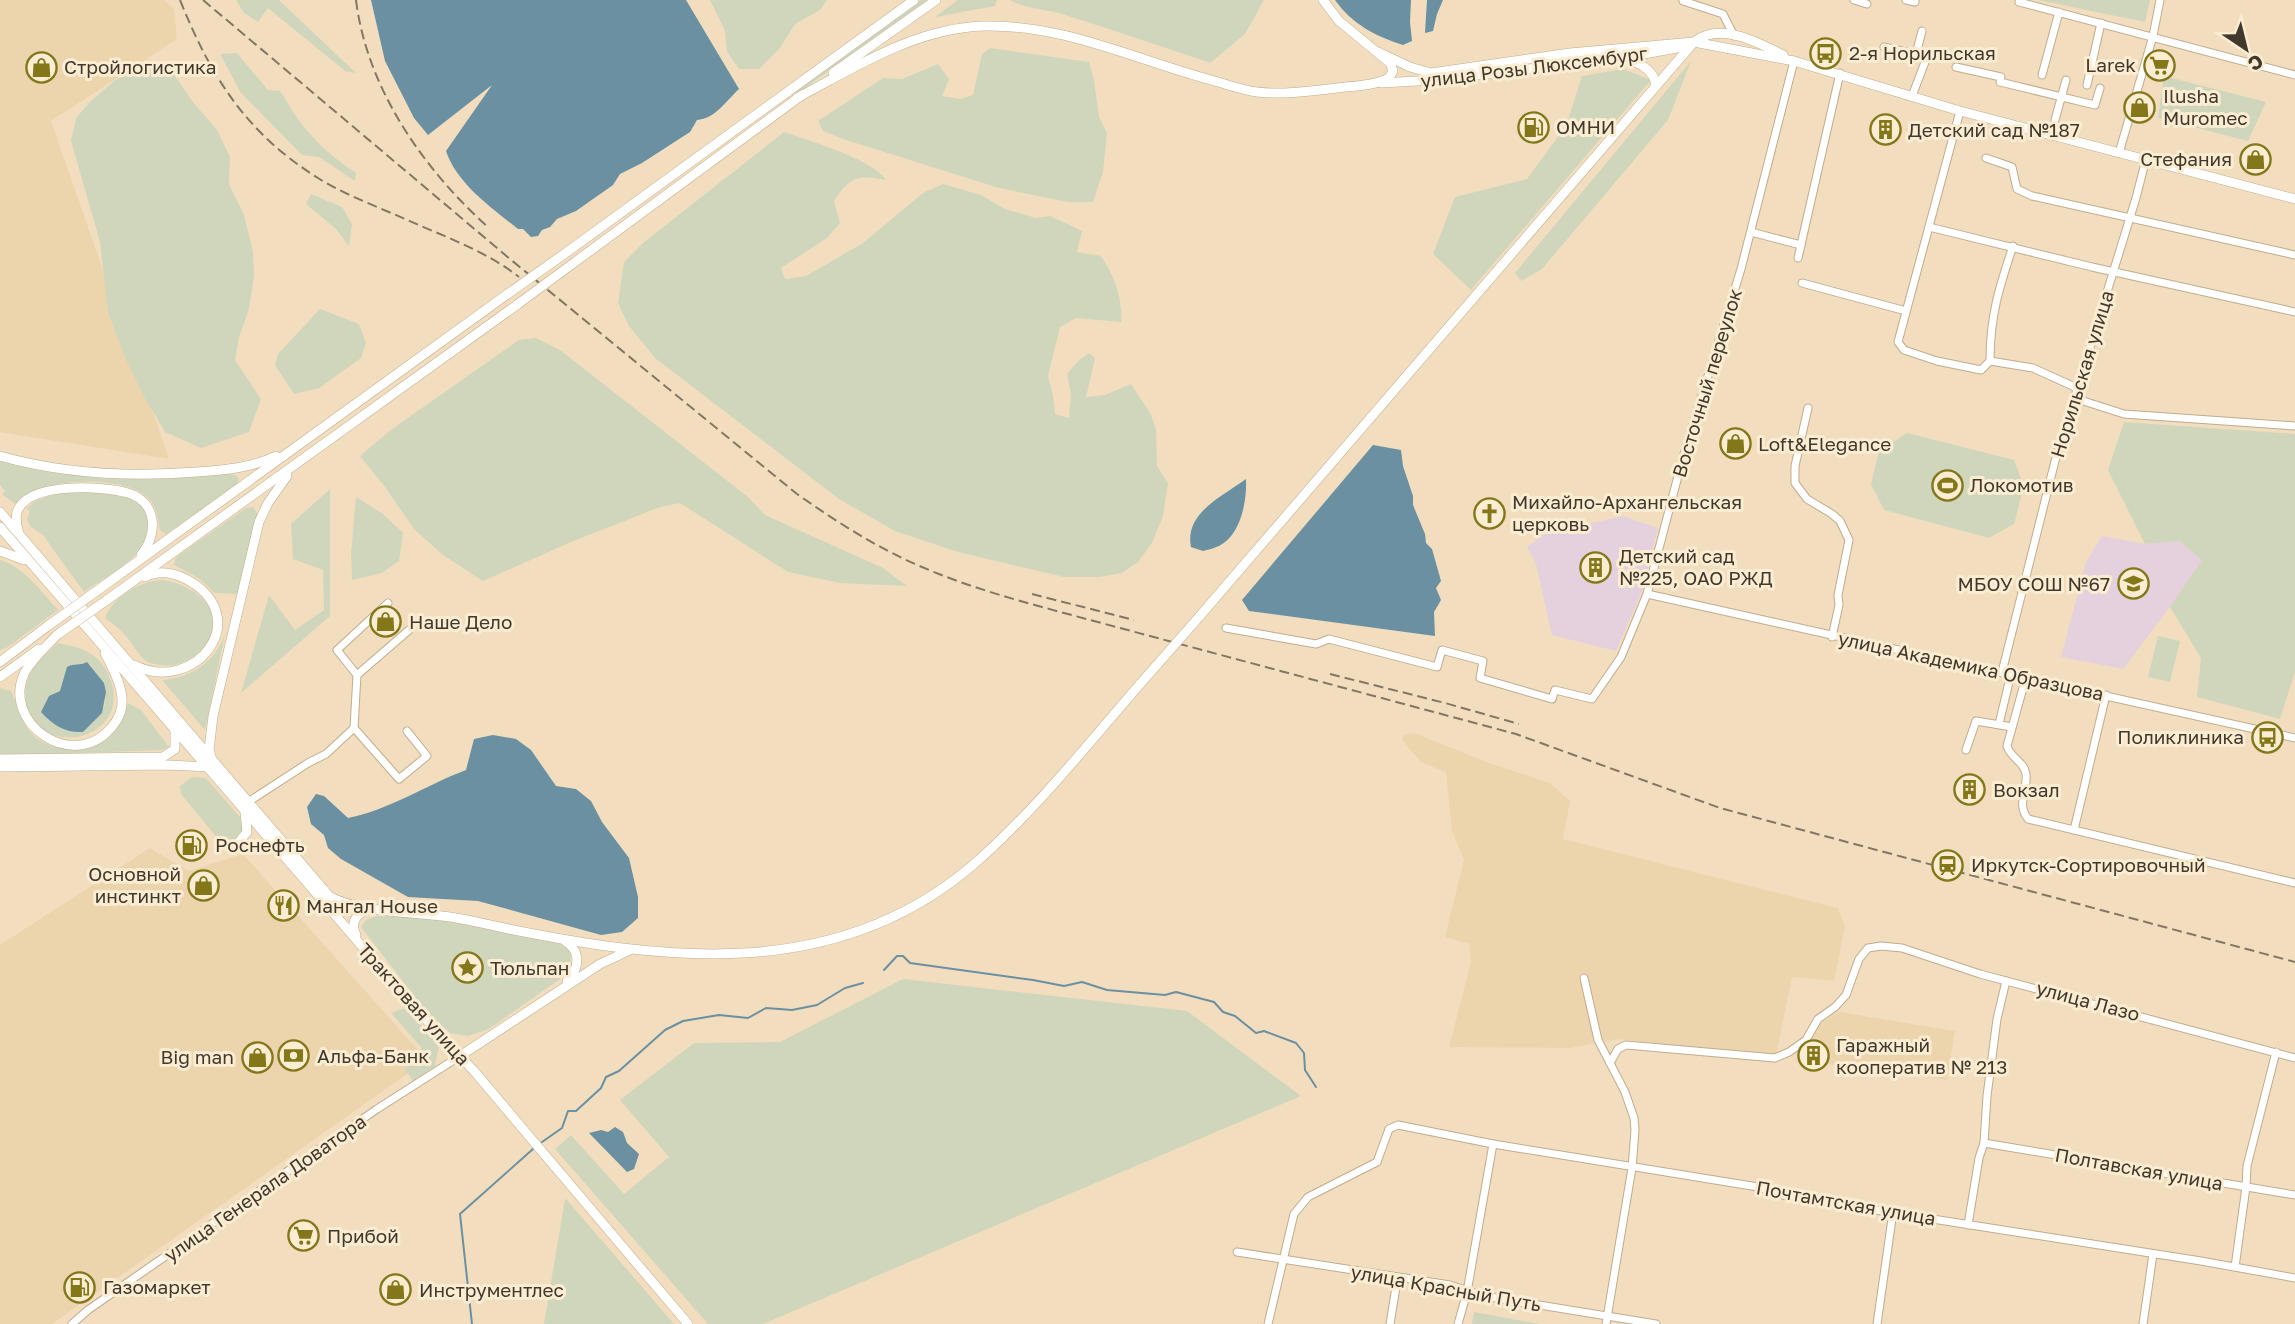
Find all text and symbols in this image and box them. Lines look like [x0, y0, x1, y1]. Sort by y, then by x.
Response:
north arrow [2211, 14, 2281, 84]
bus stop icon: 2-я Норильская [1809, 36, 1843, 70]
street label: улица Розы Люксембург [1419, 41, 1649, 92]
place label: 2-я Норильская [1849, 41, 1996, 64]
supermarket icon: Larek [2142, 48, 2176, 82]
shop icon: Стройлогистика [24, 50, 58, 84]
text: С [2244, 50, 2268, 77]
place label: Larek [2085, 53, 2136, 76]
place label: Стройлогистика [64, 55, 216, 78]
place label: Ilusha Muromec [2163, 84, 2248, 129]
shop icon: Ilusha Muromec [2123, 90, 2157, 124]
fuel station icon: ОМНИ [1516, 110, 1550, 144]
building icon: Детский сад №187 [1868, 113, 1902, 147]
place label: ОМНИ [1556, 115, 1615, 138]
place label: Детский сад №187 [1908, 118, 2080, 141]
shop icon: Стефания [2238, 142, 2272, 176]
place label: Стефания [2140, 147, 2232, 170]
street label: Восточный переулок [1667, 286, 1746, 480]
street label: Норильская улица [2045, 288, 2118, 460]
shop icon: Loft&Elegance [1718, 427, 1752, 461]
place label: Loft&Elegance [1758, 432, 1891, 455]
sports icon: Локомотив [1930, 468, 1964, 502]
place label: Локомотив [1970, 473, 2073, 496]
place label: Михайло-Архангельская церковь [1512, 490, 1742, 535]
church icon: Михайло-Архангельская церковь [1472, 496, 1506, 530]
place label: Детский сад №225, ОАО РЖД [1619, 544, 1773, 589]
building icon: Детский сад №225, ОАО РЖД [1579, 550, 1613, 584]
school or university icon: МБОУ СОШ №67 [2116, 567, 2150, 601]
place label: МБОУ СОШ №67 [1958, 572, 2110, 595]
shop icon: Наше Дело [369, 605, 403, 639]
place label: Наше Дело [409, 610, 512, 633]
street label: улица Академика Образцова [1836, 626, 2106, 705]
bus stop icon: Поликлиника [2250, 720, 2284, 754]
place label: Поликлиника [2117, 725, 2244, 748]
building icon: Вокзал [1953, 773, 1987, 807]
place label: Вокзал [1993, 778, 2060, 801]
fuel station icon: Роснефть [175, 828, 209, 862]
place label: Роснефть [215, 833, 305, 856]
station icon: Иркутск-Сортировочный [1931, 848, 1965, 882]
place label: Иркутск-Сортировочный [1971, 853, 2206, 876]
place label: Основной инстинкт [88, 862, 181, 907]
shop icon: Основной инстинкт [187, 868, 221, 902]
restaurant icon: Мангал House [266, 889, 300, 923]
place label: Мангал House [306, 894, 438, 917]
street label: Трактовая улица [353, 938, 475, 1070]
place icon: Тюльпан [450, 951, 484, 985]
place label: Тюльпан [490, 956, 569, 979]
street label: улица Лазо [2034, 976, 2142, 1025]
place label: Гаражный кооператив № 213 [1836, 1033, 2007, 1078]
bank icon: Альфа-Банк [277, 1039, 311, 1073]
building icon: Гаражный кооператив № 213 [1796, 1039, 1830, 1073]
shop icon: Big man [240, 1040, 274, 1074]
place label: Альфа-Банк [317, 1044, 429, 1067]
place label: Big man [161, 1045, 234, 1068]
street label: улица Генерала Доватора [159, 1109, 370, 1266]
street label: Полтавская улица [2053, 1142, 2225, 1195]
street label: Почтамтская улица [1755, 1175, 1938, 1230]
supermarket icon: Прибой [287, 1219, 321, 1253]
place label: Прибой [327, 1224, 399, 1247]
street label: улица Красный Путь [1349, 1259, 1543, 1316]
fuel station icon: Газомаркет [63, 1270, 97, 1304]
shop icon: Инструментлес [379, 1273, 413, 1307]
place label: Газомаркет [103, 1275, 211, 1298]
place label: Инструментлес [419, 1278, 564, 1301]

